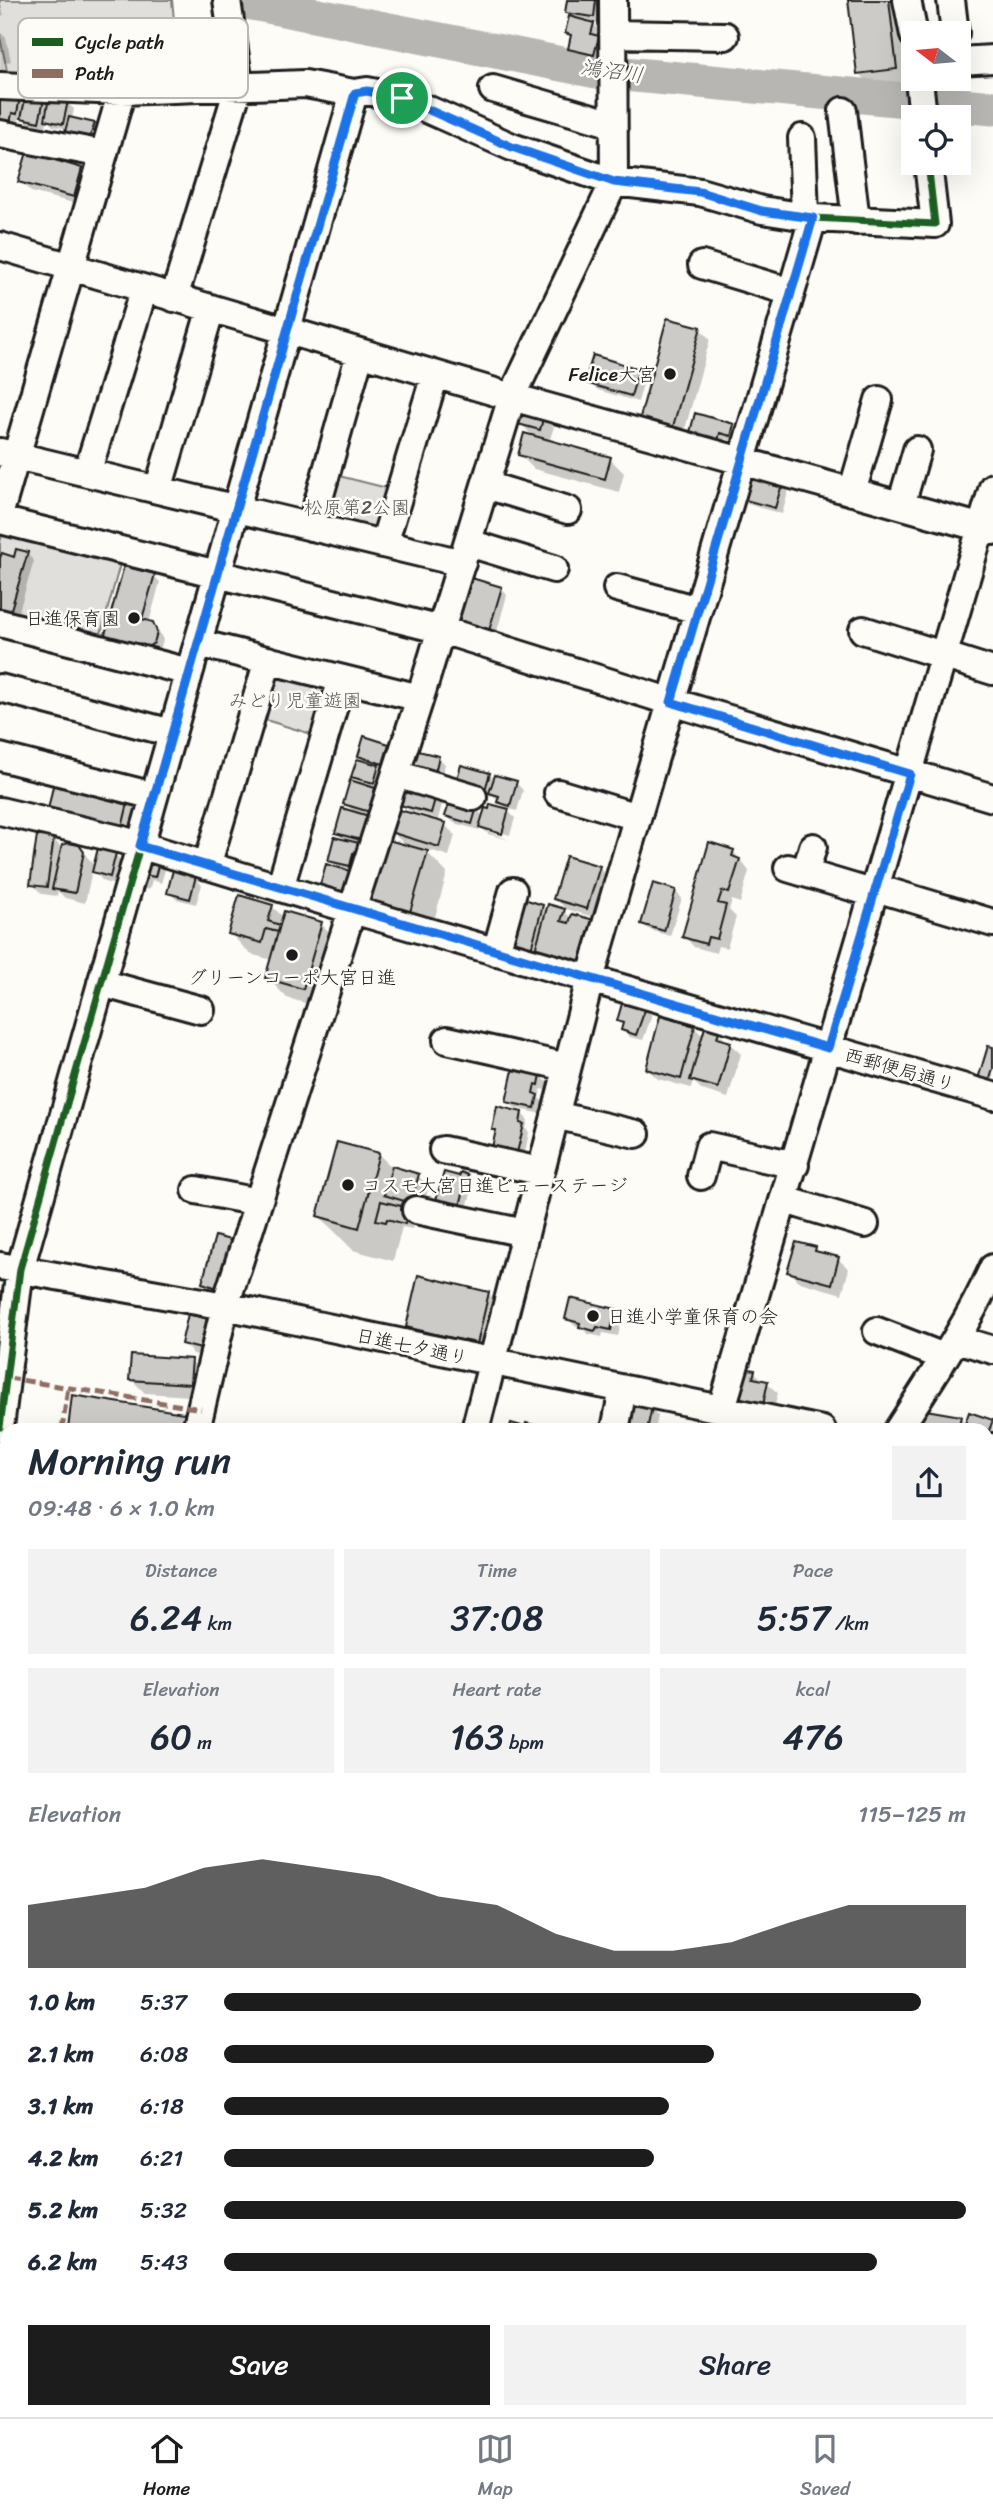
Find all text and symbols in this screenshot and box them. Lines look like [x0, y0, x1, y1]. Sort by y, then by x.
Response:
legend [18, 18, 248, 98]
north arrow [901, 21, 971, 91]
map controls [901, 21, 971, 175]
text: Cycle path [75, 26, 164, 59]
water label: 鴻沼川 [578, 48, 646, 94]
text: Path [75, 57, 114, 90]
pin [372, 68, 432, 128]
icon: arrive [383, 79, 421, 117]
button: locate [901, 105, 971, 175]
place label: Felice大宮 [569, 358, 656, 391]
marker: Felice大宮 [662, 366, 678, 382]
park label: 松原第2公園 [304, 491, 410, 524]
place label: 日進保育園 [25, 602, 120, 635]
marker: 日進保育園 [126, 610, 142, 626]
park label: みどり児童遊園 [228, 684, 362, 717]
marker: グリーンコーポ大宮日進 [284, 947, 300, 963]
place label: グリーンコーポ大宮日進 [188, 961, 396, 994]
street label: 西郵便局通り [841, 1038, 959, 1101]
place label: コスモ大宮日進ビューステージ [362, 1169, 628, 1202]
marker: コスモ大宮日進ビューステージ [340, 1177, 356, 1193]
place label: 日進小学童保育の会 [607, 1300, 778, 1333]
marker: 日進小学童保育の会 [585, 1308, 601, 1324]
street label: 日進七夕通り [353, 1318, 471, 1374]
text: Morning run [28, 1428, 231, 1495]
button: share [892, 1446, 966, 1520]
text: 09:48 · 6 × 1.0 km [28, 1488, 215, 1529]
text: Distance [145, 1554, 217, 1587]
text: Time [477, 1554, 517, 1587]
text: Pace [793, 1554, 833, 1587]
text: 6.24 [130, 1587, 202, 1649]
text: 37:08 [451, 1587, 544, 1649]
text: 5:57 [757, 1587, 830, 1649]
text: km [202, 1607, 232, 1640]
text: /km [830, 1607, 869, 1640]
text: Elevation [143, 1673, 219, 1706]
text: Heart rate [452, 1673, 542, 1706]
text: kcal [796, 1673, 830, 1706]
text: 60 [150, 1706, 192, 1768]
text: 163 [450, 1706, 504, 1768]
text: 476 [782, 1706, 844, 1768]
text: m [192, 1726, 212, 1759]
text: bpm [504, 1726, 544, 1759]
text: Elevation [28, 1794, 121, 1835]
text: 115–125 m [858, 1794, 966, 1835]
text: 1.0 km [28, 1982, 95, 2023]
text: 5:37 [140, 1982, 187, 2023]
text: 2.1 km [28, 2034, 94, 2075]
text: 6:08 [140, 2034, 188, 2075]
text: 3.1 km [28, 2086, 93, 2127]
text: 6:18 [140, 2086, 184, 2127]
text: 4.2 km [28, 2138, 98, 2179]
text: 6:21 [140, 2138, 183, 2179]
text: 5.2 km [28, 2190, 98, 2231]
text: 5:32 [140, 2190, 187, 2231]
text: 6.2 km [28, 2242, 97, 2283]
text: 5:43 [140, 2242, 188, 2283]
button: Save [28, 2325, 490, 2405]
button: Share [504, 2325, 966, 2405]
tab: Home [143, 2430, 190, 2505]
tab: Map [476, 2430, 514, 2505]
tab: Saved [800, 2430, 850, 2505]

